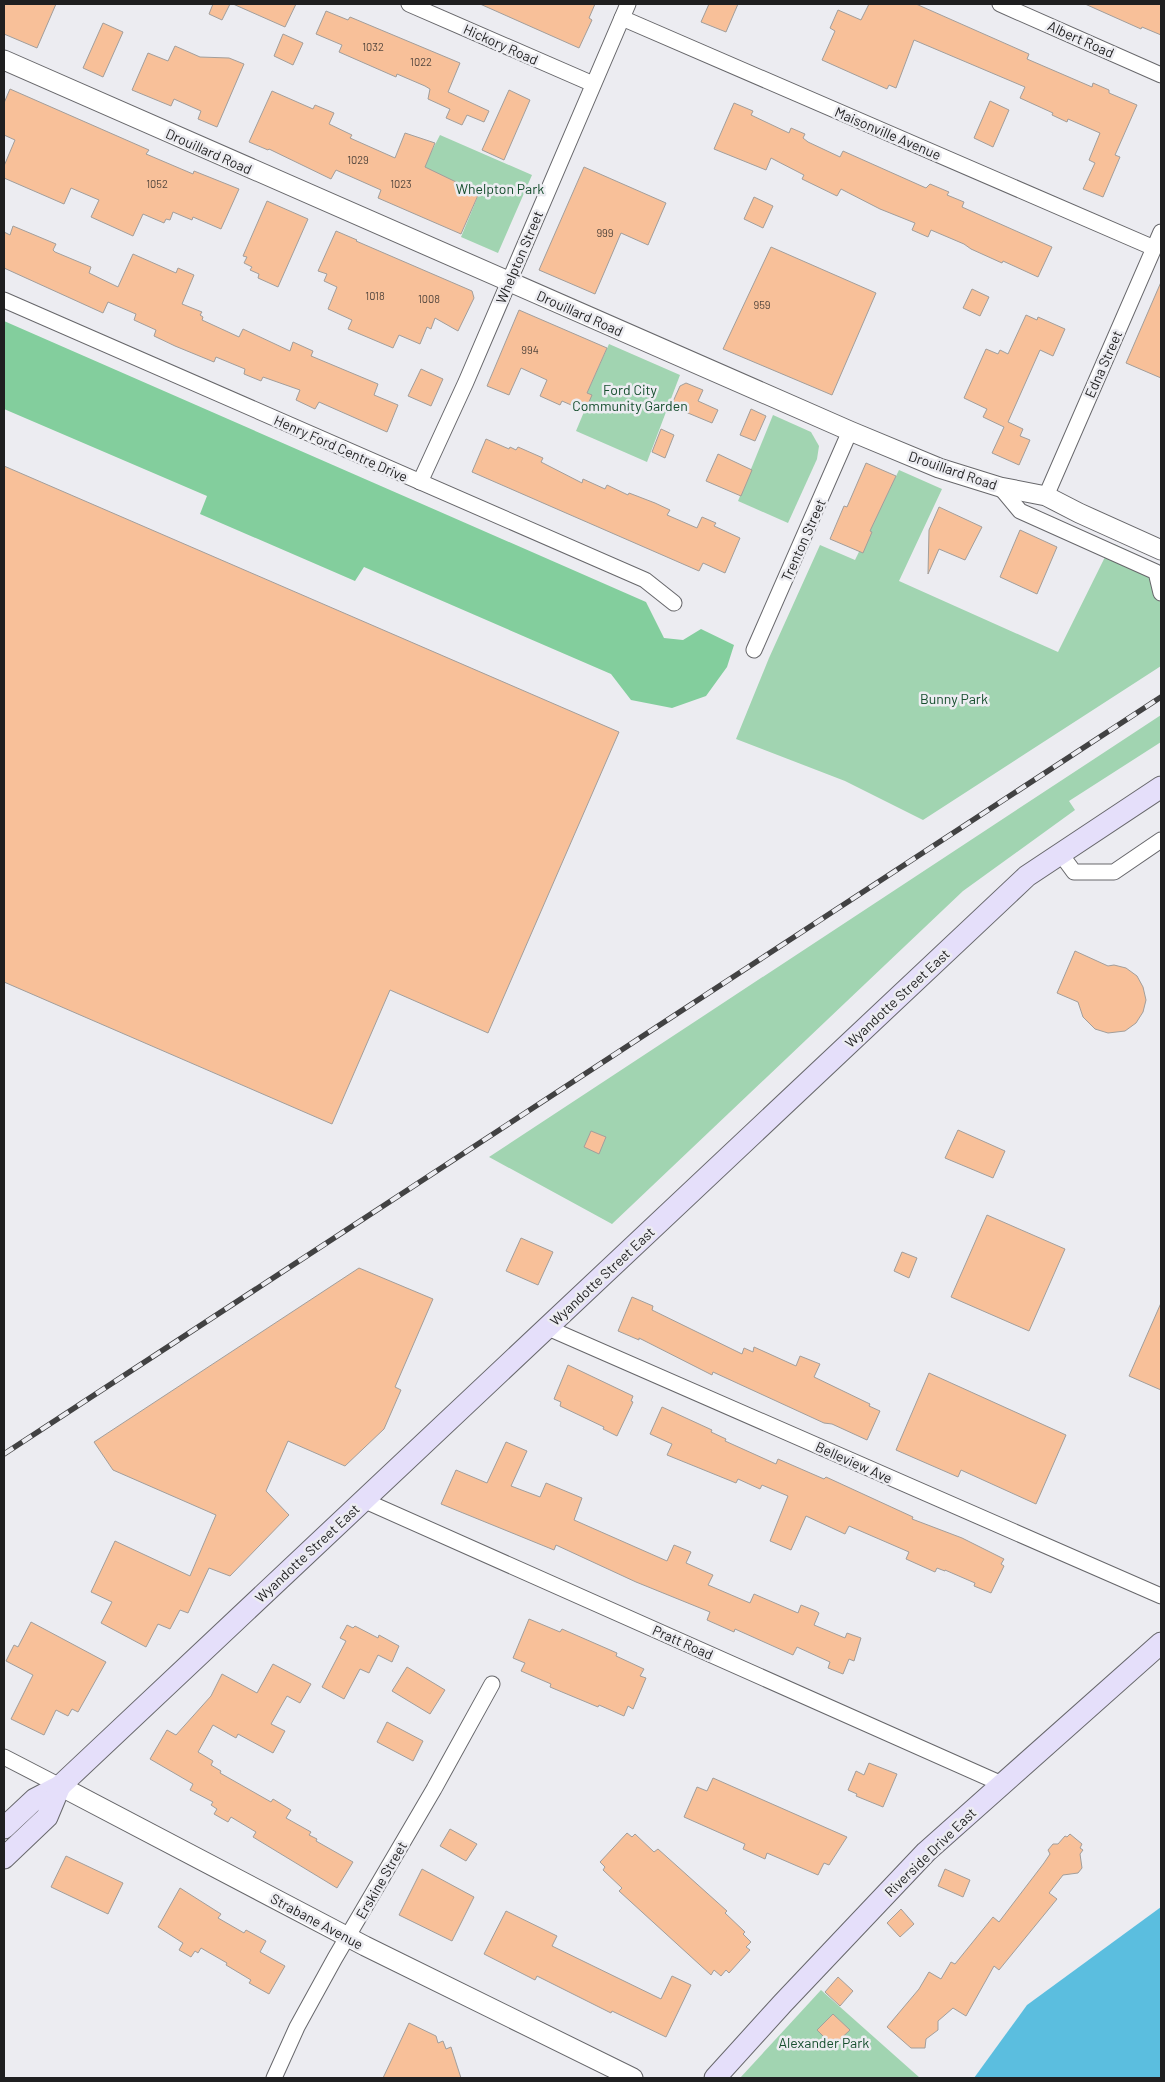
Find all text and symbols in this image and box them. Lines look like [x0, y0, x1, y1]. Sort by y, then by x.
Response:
street label: Albert Road [1045, 17, 1117, 61]
street label: Hickory Road [461, 20, 541, 68]
house number: 1032 [362, 40, 384, 53]
house number: 1022 [410, 55, 432, 68]
street label: Maisonville Avenue [832, 103, 944, 163]
street label: Drouillard Road [163, 124, 255, 178]
house number: 1029 [347, 153, 369, 166]
house number: 1052 [146, 177, 168, 190]
house number: 1023 [390, 177, 412, 190]
park label: Whelpton Park [456, 180, 544, 197]
street label: Whelpton Street [492, 208, 546, 306]
house number: 999 [596, 226, 614, 239]
street label: Drouillard Road [534, 286, 626, 340]
house number: 1018 [365, 289, 385, 302]
house number: 1008 [418, 292, 440, 305]
house number: 959 [753, 298, 771, 311]
street label: Edna Street [1081, 328, 1125, 400]
house number: 994 [521, 343, 539, 356]
park label: Ford City Community Garden [572, 381, 688, 414]
street label: Henry Ford Centre Drive [272, 411, 410, 485]
street label: Drouillard Road [907, 447, 999, 493]
street label: Trenton Street [777, 496, 829, 584]
park label: Bunny Park [920, 690, 988, 707]
street label: Wyandotte Street East [841, 945, 953, 1051]
street label: Wyandotte Street East [546, 1223, 658, 1329]
street label: Belleview Ave [813, 1437, 895, 1487]
street label: Wyandotte Street East [251, 1500, 363, 1606]
street label: Pratt Road [650, 1621, 716, 1663]
street label: Riverside Drive East [881, 1804, 979, 1900]
street label: Erskine Street [352, 1838, 410, 1922]
street label: Strabane Avenue [268, 1889, 366, 1953]
park label: Alexander Park [779, 2034, 869, 2051]

